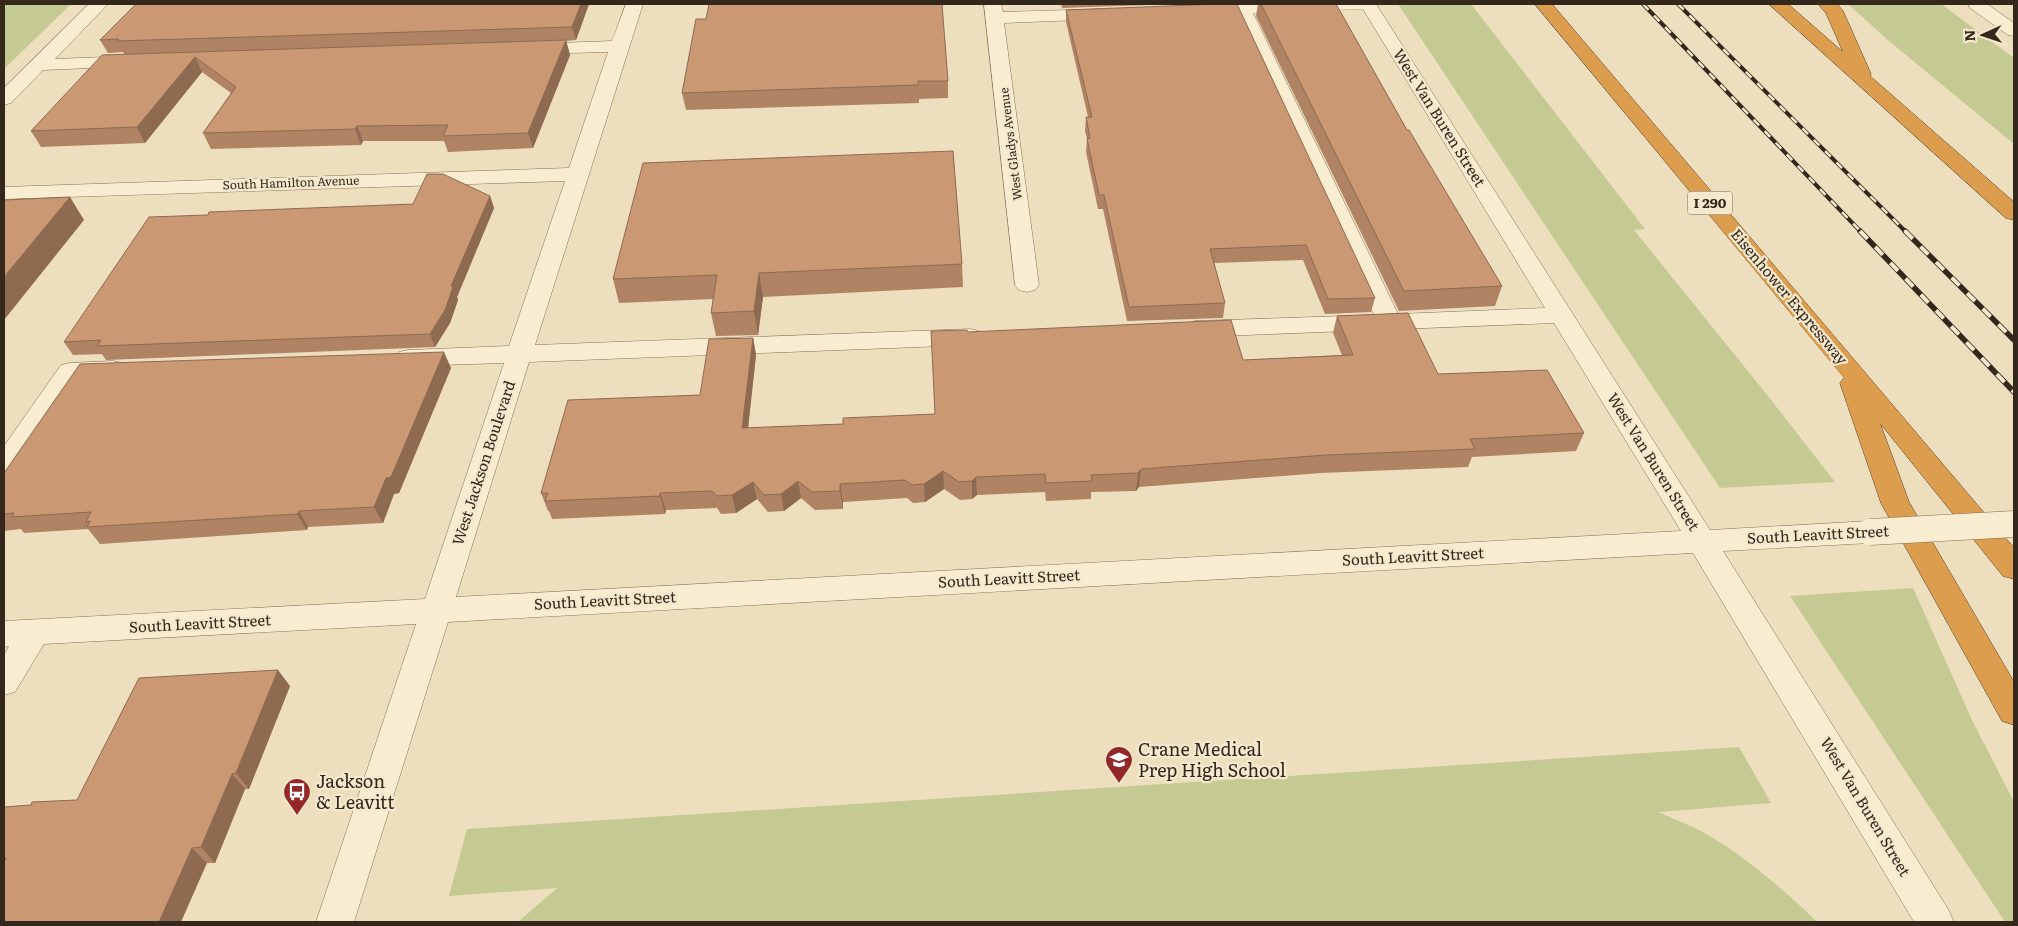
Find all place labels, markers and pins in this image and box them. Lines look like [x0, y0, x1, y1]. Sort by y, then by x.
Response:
place label: Crane Medical Prep High School [1138, 735, 1286, 783]
school or university icon: Crane Medical Prep High School [1104, 745, 1134, 784]
place label: Jackson & Leavitt [316, 767, 395, 815]
bus stop icon: Jackson & Leavitt [282, 777, 312, 816]

